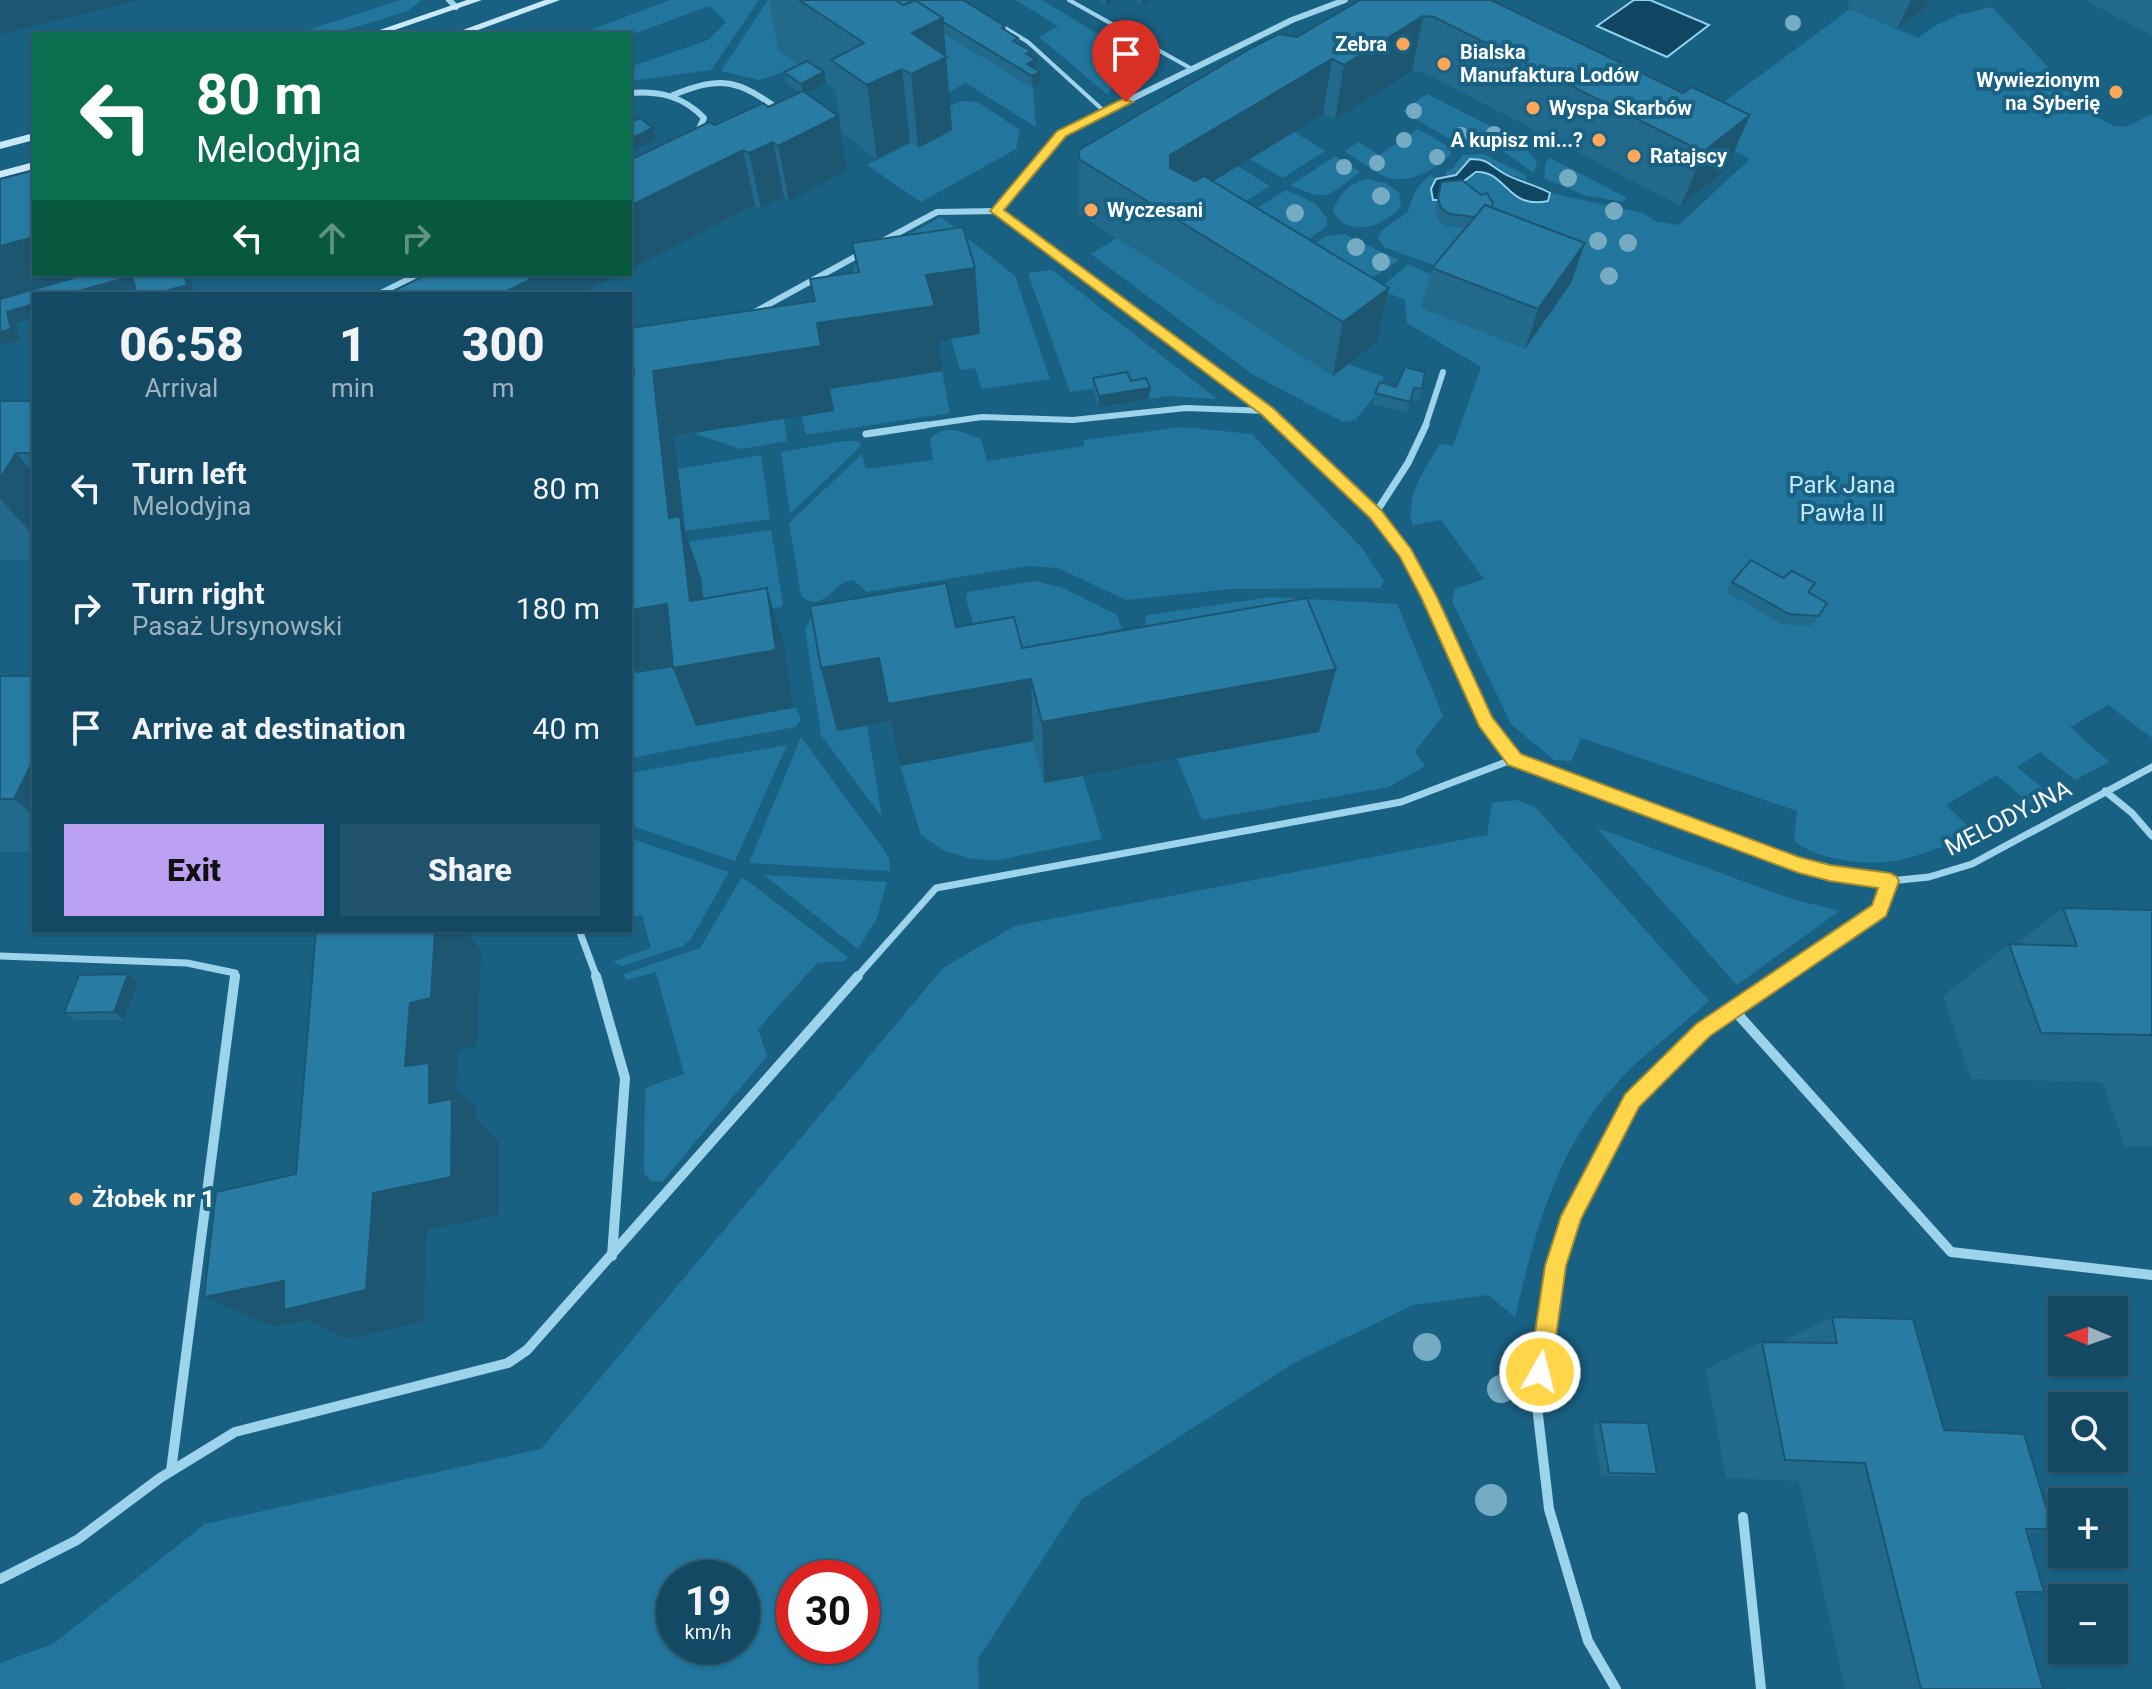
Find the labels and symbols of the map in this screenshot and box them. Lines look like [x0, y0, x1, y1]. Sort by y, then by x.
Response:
pin [1092, 20, 1160, 102]
place label: Zebra [1335, 32, 1387, 56]
marker: Zebra [1394, 35, 1412, 53]
place label: Bialska Manufaktura Lodów [1460, 40, 1639, 87]
marker: Bialska Manufaktura Lodów [1435, 55, 1453, 73]
place label: Wywiezionym na Syberię [1976, 68, 2100, 115]
marker: Wywiezionym na Syberię [2107, 83, 2125, 101]
place label: Wyspa Skarbów [1549, 96, 1692, 120]
marker: Wyspa Skarbów [1524, 99, 1542, 117]
place label: A kupisz mi...? [1451, 128, 1583, 152]
marker: A kupisz mi...? [1590, 131, 1608, 149]
place label: Ratajscy [1650, 144, 1728, 168]
marker: Ratajscy [1625, 147, 1643, 165]
place label: Wyczesani [1107, 198, 1203, 222]
marker: Wyczesani [1082, 201, 1100, 219]
park label: Park Jana Pawła II [1789, 471, 1895, 527]
street label: MELODYJNA [1940, 774, 2076, 862]
place label: Żłobek nr 1 [92, 1185, 215, 1213]
marker: Żłobek nr 1 [67, 1190, 85, 1208]
north arrow [2048, 1296, 2128, 1376]
position arrow [1498, 1330, 1582, 1414]
speed limit sign: 30 [776, 1560, 880, 1664]

